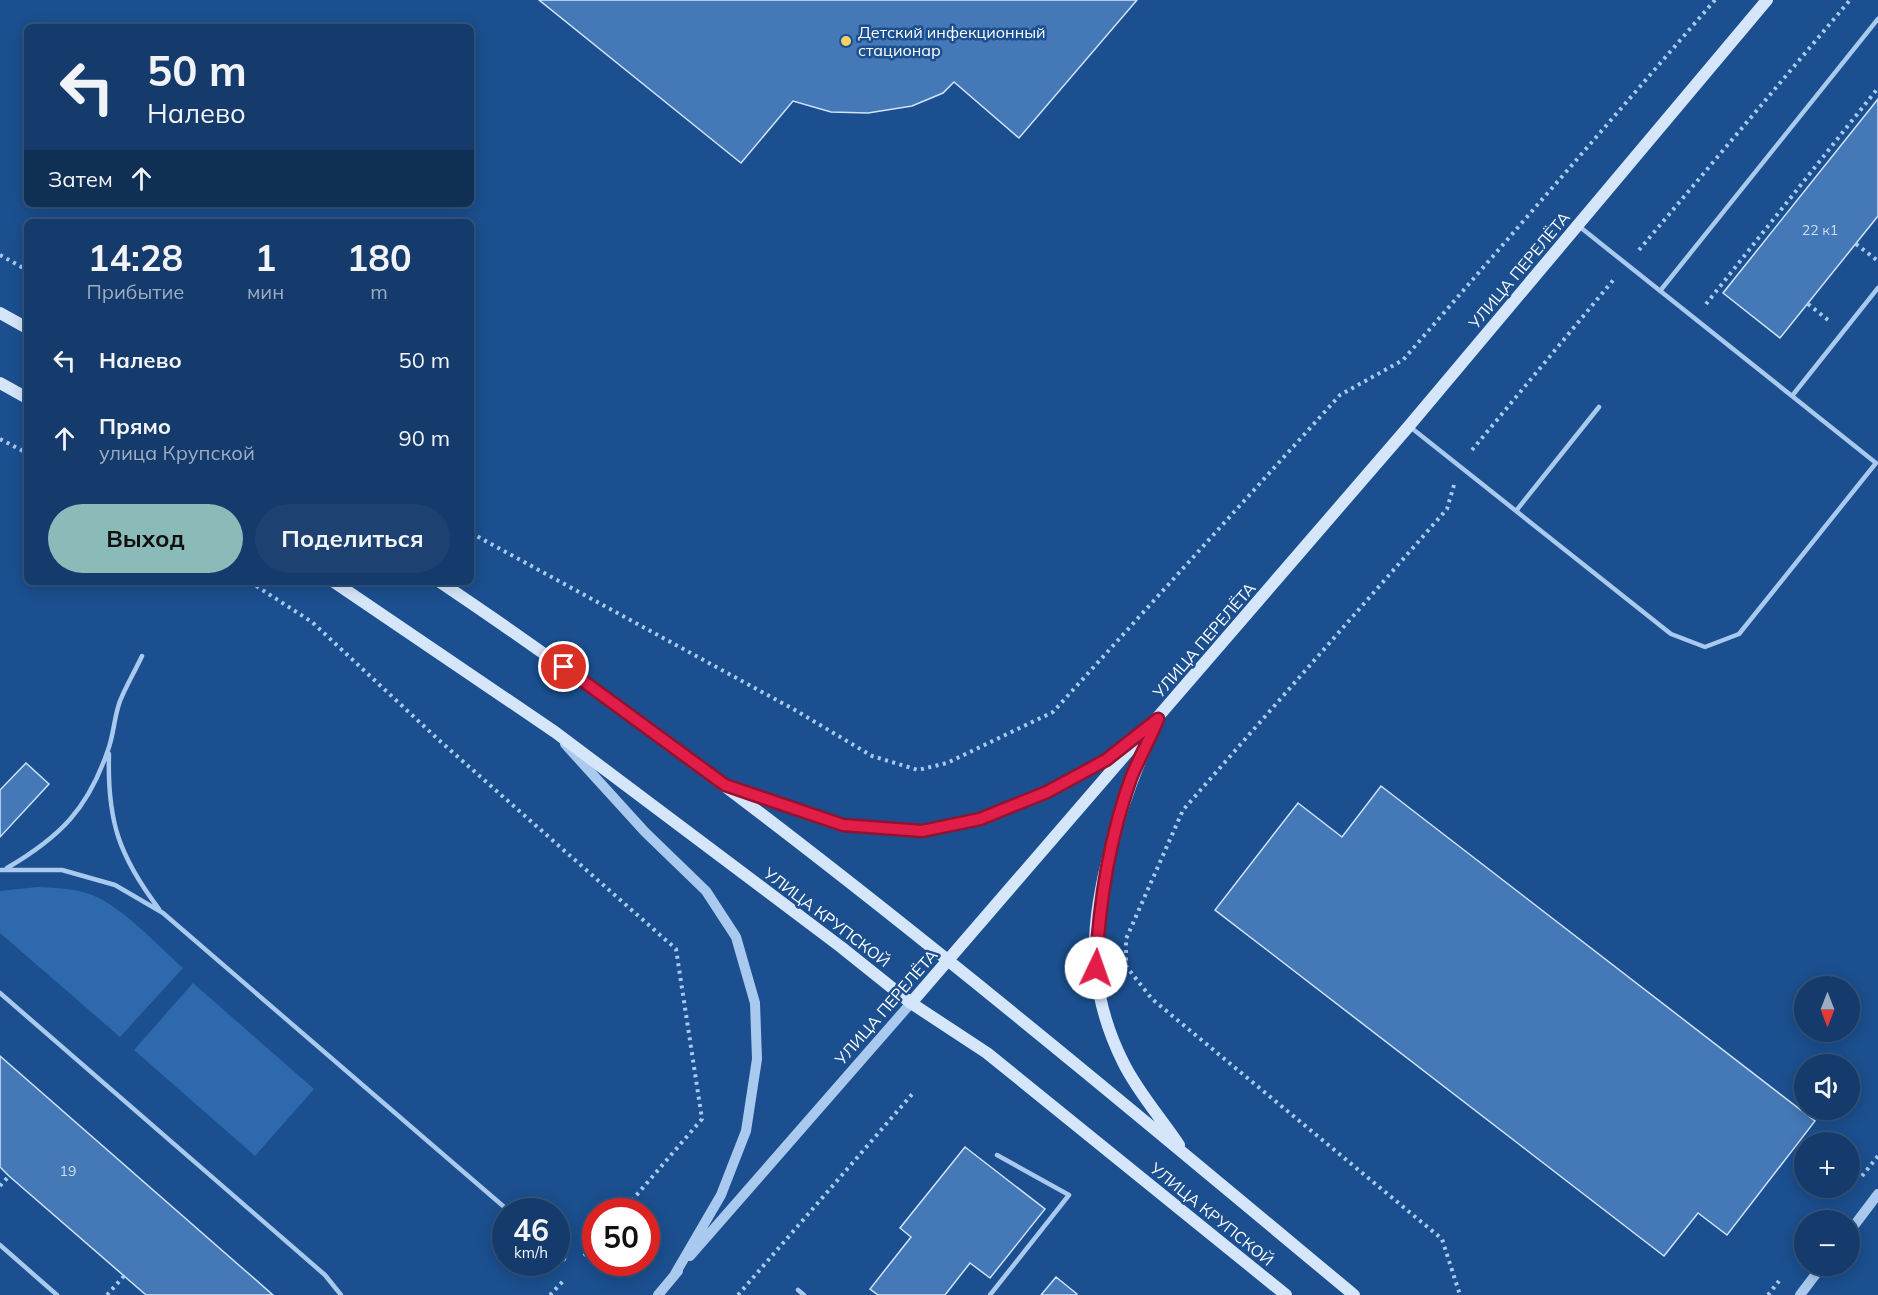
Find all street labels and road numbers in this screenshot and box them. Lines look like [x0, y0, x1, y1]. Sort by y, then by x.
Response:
street label: УЛИЦА ПЕРЕЛЁТА [1464, 207, 1574, 333]
street label: УЛИЦА ПЕРЕЛЁТА [1148, 578, 1260, 703]
street label: УЛИЦА КРУПСКОЙ [759, 862, 894, 971]
street label: УЛИЦА ПЕРЕЛЁТА [830, 945, 942, 1070]
street label: УЛИЦА КРУПСКОЙ [1145, 1157, 1278, 1270]

